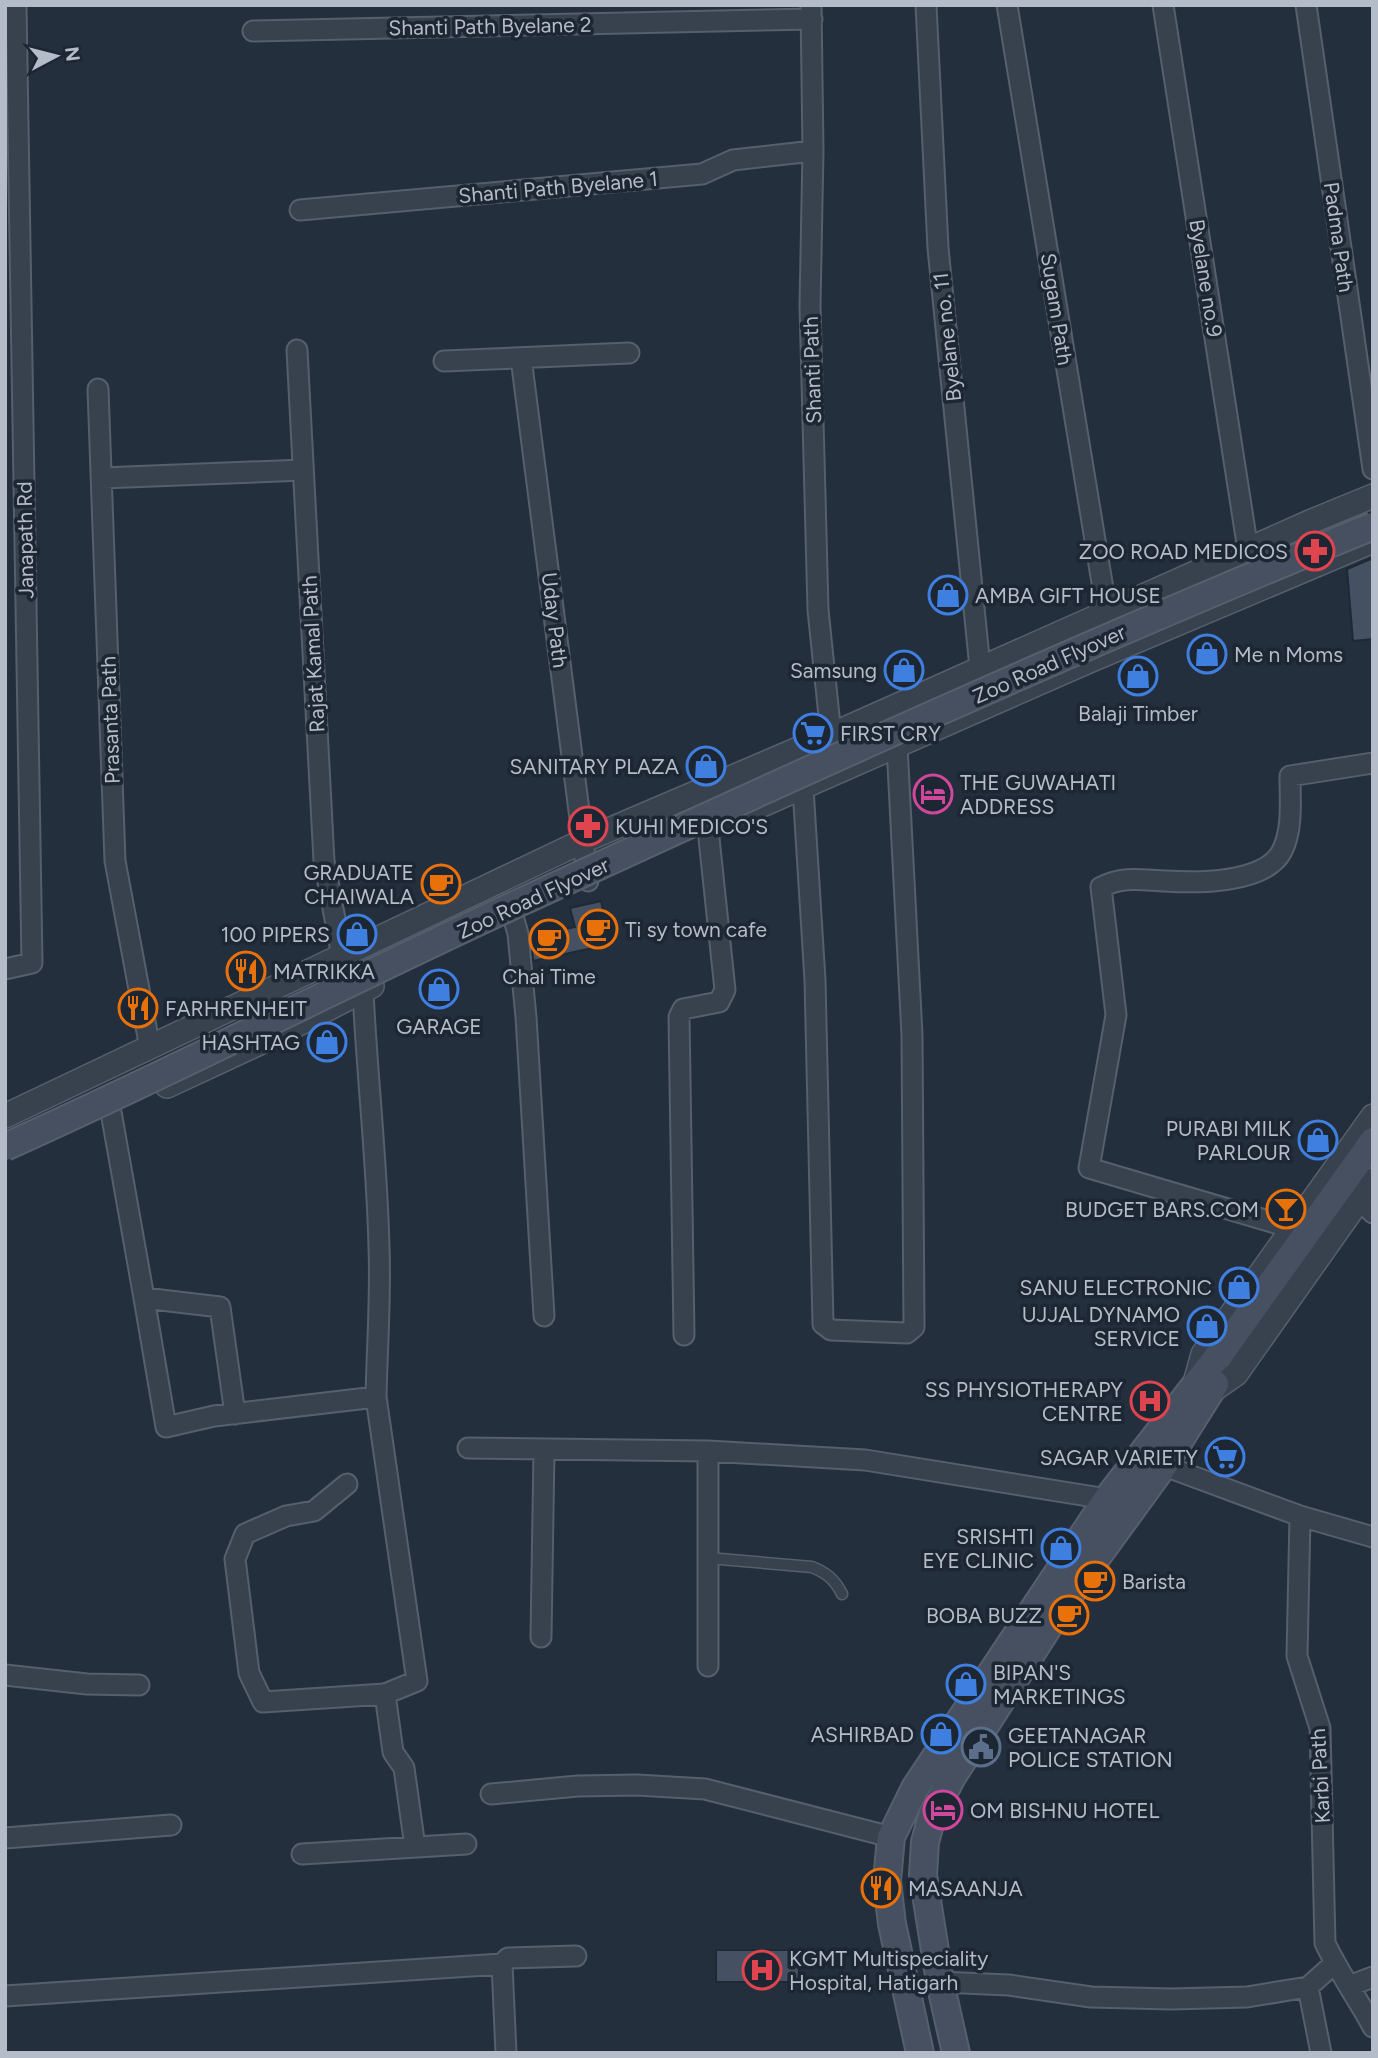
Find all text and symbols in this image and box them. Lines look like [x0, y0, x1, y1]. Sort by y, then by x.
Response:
street label: Shanti Path Byelane 2 [388, 12, 592, 40]
north arrow [21, 21, 91, 91]
text: N [60, 45, 85, 63]
street label: Shanti Path Byelane 1 [457, 166, 659, 208]
street label: Padma Path [1319, 180, 1359, 294]
street label: Byelane no.9 [1184, 217, 1228, 339]
street label: Sugam Path [1036, 251, 1078, 367]
street label: Byelane no. 11 [928, 271, 966, 403]
street label: Shanti Path [798, 316, 826, 424]
street label: Janapath Rd [11, 481, 39, 599]
pharmacy icon: ZOO ROAD MEDICOS [1294, 530, 1336, 572]
place label: ZOO ROAD MEDICOS [1079, 539, 1288, 564]
street label: Uday Path [537, 571, 573, 669]
shop icon: AMBA GIFT HOUSE [927, 574, 969, 616]
street label: Rajat Kamal Path [296, 575, 330, 733]
place label: AMBA GIFT HOUSE [975, 583, 1161, 608]
street label: Zoo Road Flyover [969, 619, 1129, 709]
shop icon: Me n Moms [1186, 633, 1228, 675]
place label: Me n Moms [1234, 642, 1343, 667]
shop icon: Samsung [883, 649, 925, 691]
shop icon: Balaji Timber [1117, 655, 1159, 697]
street label: Prasanta Path [95, 656, 125, 784]
place label: Samsung [790, 658, 877, 683]
place label: Balaji Timber [1078, 701, 1198, 726]
supermarket icon: FIRST CRY [792, 712, 834, 754]
place label: FIRST CRY [840, 721, 941, 746]
shop icon: SANITARY PLAZA [685, 745, 727, 787]
place label: SANITARY PLAZA [510, 754, 679, 779]
place label: THE GUWAHATI ADDRESS [960, 770, 1116, 819]
hotel icon: THE GUWAHATI ADDRESS [912, 773, 954, 815]
pharmacy icon: KUHI MEDICO'S [567, 805, 609, 847]
place label: KUHI MEDICO'S [615, 814, 768, 839]
street label: Zoo Road Flyover [453, 852, 613, 944]
place label: GRADUATE CHAIWALA [303, 860, 414, 909]
cafe icon: GRADUATE CHAIWALA [420, 863, 462, 905]
cafe icon: Ti sy town cafe [577, 908, 619, 950]
shop icon: 100 PIPERS [336, 913, 378, 955]
place label: Ti sy town cafe [625, 917, 767, 942]
cafe icon: Chai Time [528, 918, 570, 960]
place label: 100 PIPERS [221, 922, 330, 947]
restaurant icon: MATRIKKA [225, 950, 267, 992]
place label: MATRIKKA [273, 959, 375, 984]
place label: Chai Time [502, 964, 596, 989]
shop icon: GARAGE [418, 968, 460, 1010]
restaurant icon: FARHRENHEIT [117, 987, 159, 1029]
place label: FARHRENHEIT [165, 996, 307, 1021]
place label: GARAGE [396, 1014, 482, 1039]
shop icon: HASHTAG [306, 1021, 348, 1063]
place label: HASHTAG [202, 1030, 300, 1055]
place label: PURABI MILK PARLOUR [1166, 1116, 1291, 1165]
shop icon: PURABI MILK PARLOUR [1297, 1119, 1339, 1161]
bar icon: BUDGET BARS.COM [1265, 1188, 1307, 1230]
place label: BUDGET BARS.COM [1065, 1197, 1259, 1222]
shop icon: SANU ELECTRONIC [1218, 1266, 1260, 1308]
place label: SANU ELECTRONIC [1020, 1275, 1212, 1300]
place label: UJJAL DYNAMO SERVICE [1022, 1302, 1180, 1351]
shop icon: UJJAL DYNAMO SERVICE [1186, 1305, 1228, 1347]
place label: SS PHYSIOTHERAPY CENTRE [925, 1377, 1123, 1426]
hospital icon: SS PHYSIOTHERAPY CENTRE [1129, 1380, 1171, 1422]
supermarket icon: SAGAR VARIETY [1204, 1436, 1246, 1478]
place label: SAGAR VARIETY [1040, 1445, 1198, 1470]
place label: SRISHTI EYE CLINIC [922, 1524, 1034, 1573]
shop icon: SRISHTI EYE CLINIC [1040, 1527, 1082, 1569]
cafe icon: Barista [1074, 1560, 1116, 1602]
place label: Barista [1122, 1569, 1186, 1594]
cafe icon: BOBA BUZZ [1048, 1594, 1090, 1636]
place label: BOBA BUZZ [926, 1603, 1042, 1628]
place label: BIPAN'S MARKETINGS [993, 1660, 1126, 1709]
shop icon: BIPAN'S MARKETINGS [945, 1663, 987, 1705]
shop icon: ASHIRBAD [920, 1713, 962, 1755]
place label: ASHIRBAD [811, 1722, 914, 1747]
place label: GEETANAGAR POLICE STATION [1008, 1723, 1173, 1772]
public building icon: GEETANAGAR POLICE STATION [960, 1726, 1002, 1768]
street label: Karbi Path [1305, 1728, 1335, 1824]
hotel icon: OM BISHNU HOTEL [922, 1789, 964, 1831]
place label: OM BISHNU HOTEL [970, 1798, 1160, 1823]
restaurant icon: MASAANJA [860, 1867, 902, 1909]
place label: MASAANJA [908, 1876, 1023, 1901]
place label: KGMT Multispeciality Hospital, Hatigarh [789, 1946, 988, 1995]
hospital icon: KGMT Multispeciality Hospital, Hatigarh [741, 1949, 783, 1991]

